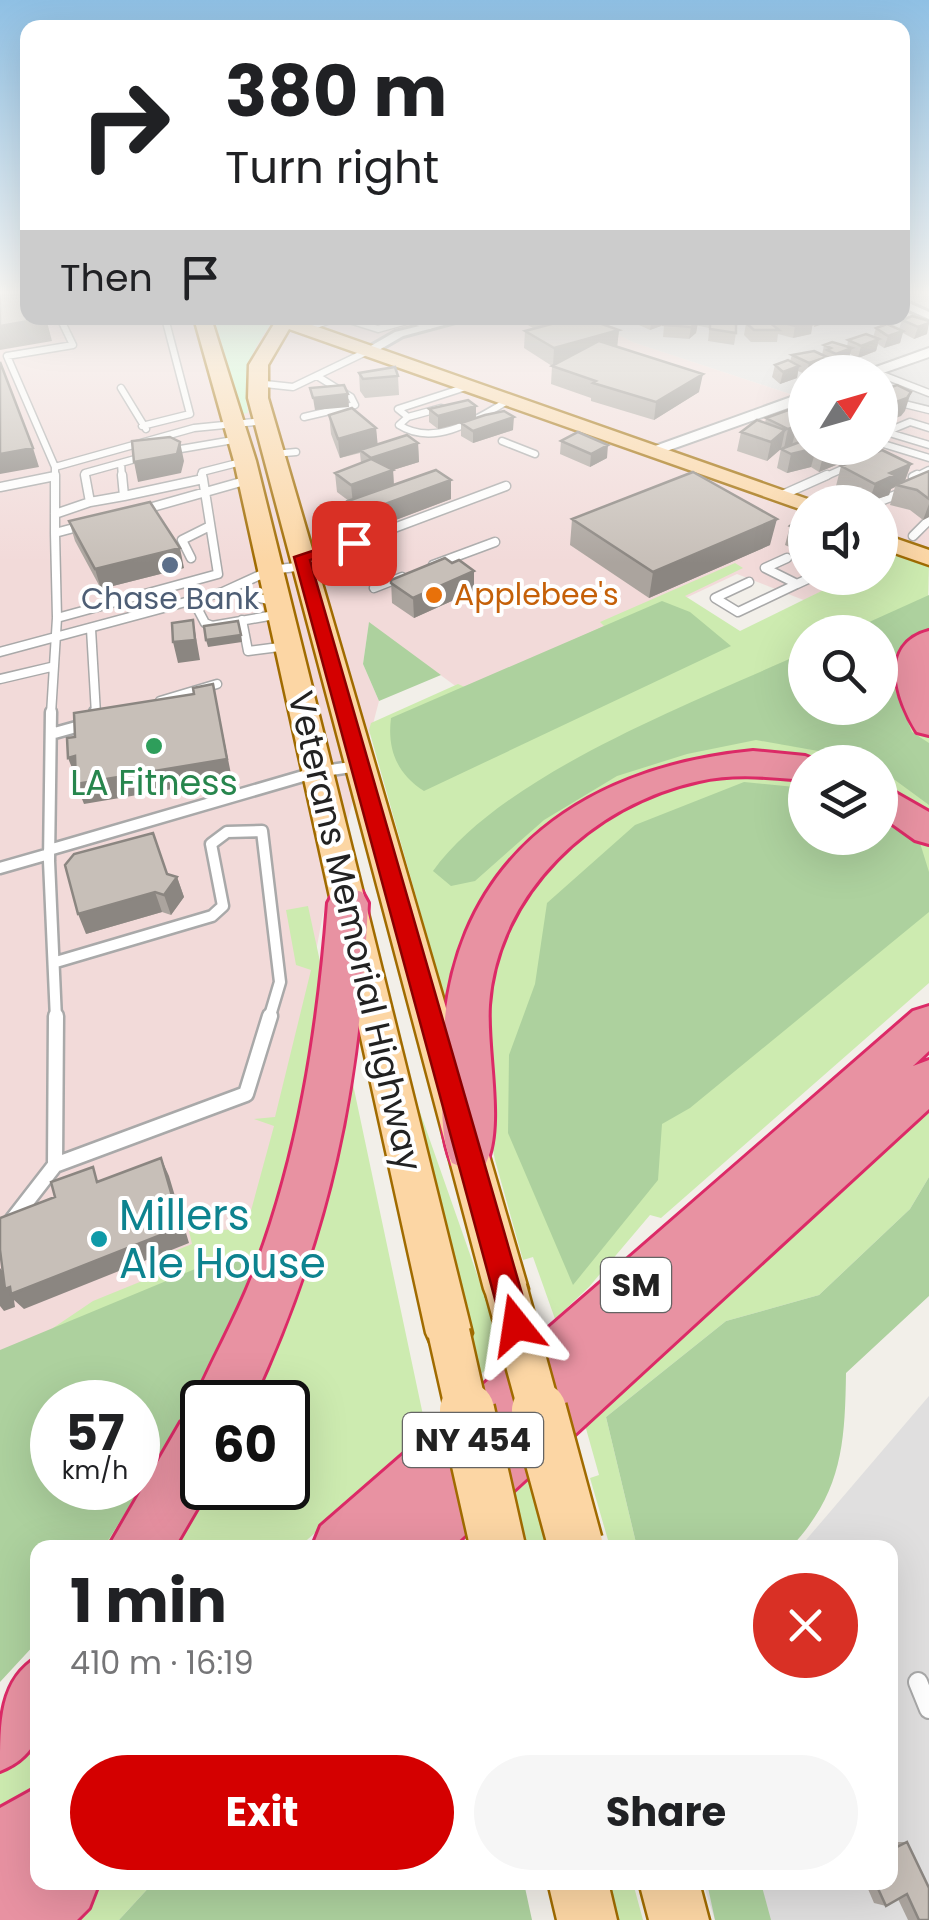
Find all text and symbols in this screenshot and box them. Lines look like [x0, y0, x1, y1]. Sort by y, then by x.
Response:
text: 380 m [225, 42, 447, 141]
icon: right [60, 60, 190, 190]
text: Turn right [225, 136, 439, 199]
icon: arrive [173, 250, 228, 305]
text: Then [60, 251, 153, 304]
north arrow [788, 355, 898, 465]
map controls [788, 355, 898, 855]
button: sound [788, 485, 898, 595]
pin [312, 501, 397, 586]
icon: arrive [327, 516, 382, 571]
marker: Chase Bank [159, 554, 181, 576]
place label: Applebee's [454, 573, 619, 616]
place label: Chase Bank [81, 577, 260, 620]
marker: Applebee's [423, 584, 445, 606]
button: search [788, 615, 898, 725]
street label: Veterans Memorial Highway [276, 686, 435, 1176]
marker: LA Fitness [143, 735, 165, 757]
button: layers [788, 745, 898, 855]
place label: LA Fitness [70, 758, 238, 807]
place label: Millers Ale House [119, 1186, 326, 1293]
marker: Millers Ale House [88, 1228, 110, 1250]
road number: SM [601, 1258, 671, 1312]
position arrow [464, 1273, 568, 1377]
speed limit sign: 60 [180, 1380, 310, 1510]
text: 57 [65, 1397, 125, 1468]
road number: NY 454 [403, 1413, 543, 1467]
text: km/h [62, 1453, 128, 1488]
text: 1 min [70, 1559, 227, 1643]
button: close [753, 1573, 858, 1678]
text: 410 m · 16:19 [70, 1640, 254, 1685]
button: Exit [70, 1755, 454, 1870]
button: Share [474, 1755, 858, 1870]

